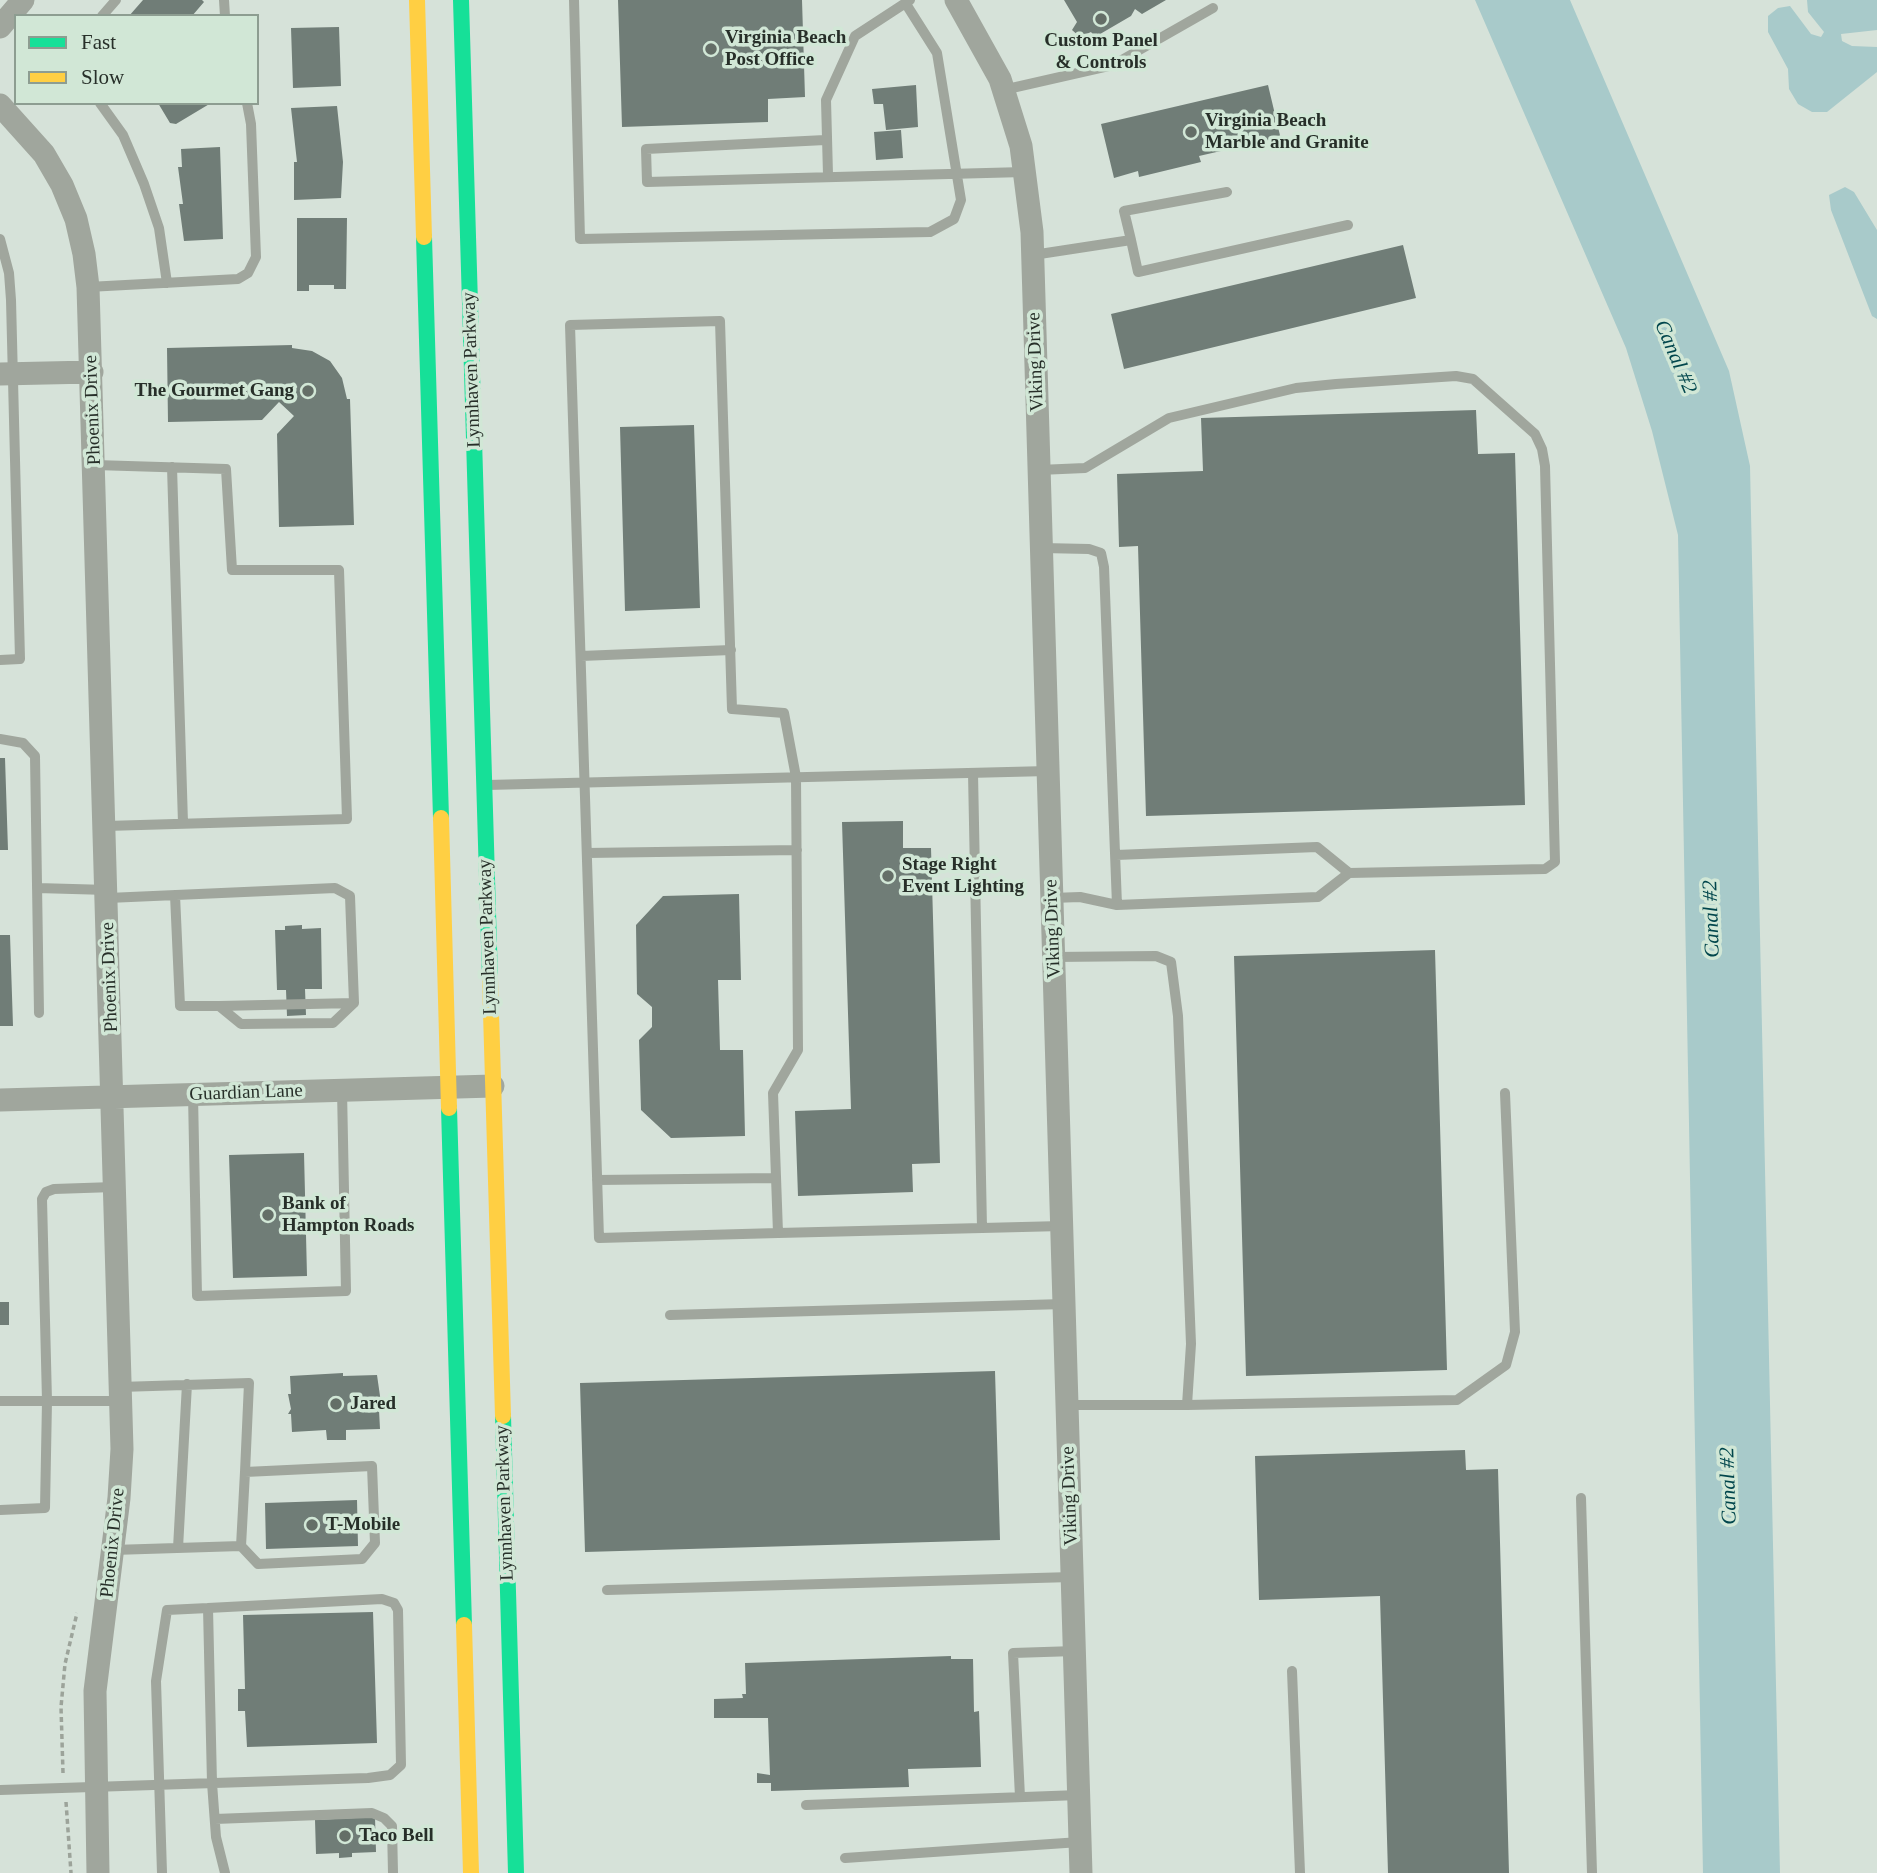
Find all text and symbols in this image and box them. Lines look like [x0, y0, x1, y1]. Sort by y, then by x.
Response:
marker: Custom Panel & Controls [1093, 11, 1109, 27]
legend [14, 14, 259, 105]
place label: Virginia Beach Post Office [725, 27, 846, 71]
text: Fast [81, 30, 116, 54]
place label: Custom Panel & Controls [1044, 30, 1158, 74]
marker: Virginia Beach Post Office [703, 41, 719, 57]
text: Slow [81, 65, 124, 89]
place label: Virginia Beach Marble and Granite [1205, 110, 1369, 154]
marker: Virginia Beach Marble and Granite [1183, 124, 1199, 140]
street label: Lynnhaven Parkway [458, 292, 486, 448]
street label: Viking Drive [1023, 312, 1049, 412]
water label: Canal #2 [1648, 316, 1702, 398]
street label: Phoenix Drive [80, 354, 106, 466]
place label: The Gourmet Gang [135, 380, 294, 402]
marker: The Gourmet Gang [300, 383, 316, 399]
place label: Stage Right Event Lighting [902, 854, 1024, 898]
street label: Lynnhaven Parkway [474, 859, 502, 1015]
marker: Stage Right Event Lighting [880, 868, 896, 884]
street label: Viking Drive [1040, 879, 1066, 979]
water label: Canal #2 [1698, 880, 1726, 958]
street label: Phoenix Drive [97, 921, 123, 1033]
street label: Guardian Lane [189, 1080, 303, 1106]
place label: Bank of Hampton Roads [282, 1193, 414, 1237]
marker: Bank of Hampton Roads [260, 1207, 276, 1223]
place label: Jared [350, 1393, 396, 1415]
marker: Jared [328, 1396, 344, 1412]
street label: Lynnhaven Parkway [491, 1425, 519, 1581]
street label: Viking Drive [1057, 1446, 1083, 1546]
water label: Canal #2 [1715, 1447, 1743, 1525]
street label: Phoenix Drive [96, 1487, 130, 1599]
place label: T-Mobile [326, 1514, 400, 1536]
marker: T-Mobile [304, 1517, 320, 1533]
place label: Taco Bell [359, 1825, 434, 1847]
marker: Taco Bell [337, 1828, 353, 1844]

